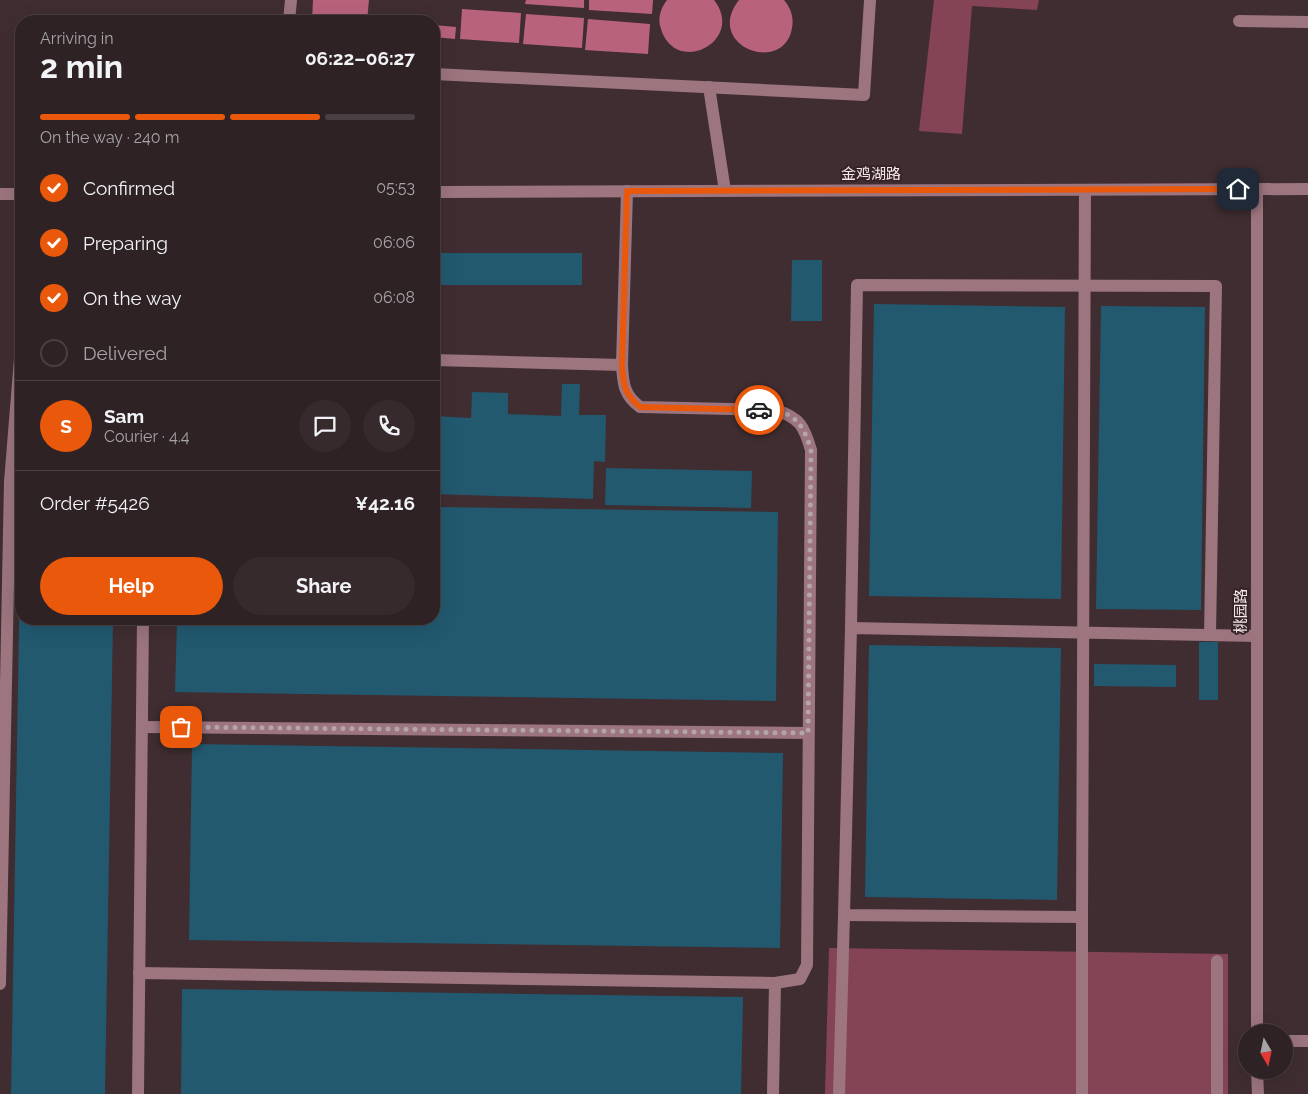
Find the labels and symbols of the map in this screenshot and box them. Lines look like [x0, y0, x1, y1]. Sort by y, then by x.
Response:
street label: 金鸡湖路 [841, 165, 901, 183]
pin [1217, 168, 1259, 210]
courier [734, 385, 784, 435]
street label: 桃园路 [1232, 588, 1250, 634]
pin [160, 706, 202, 748]
north arrow [1238, 1024, 1292, 1079]

